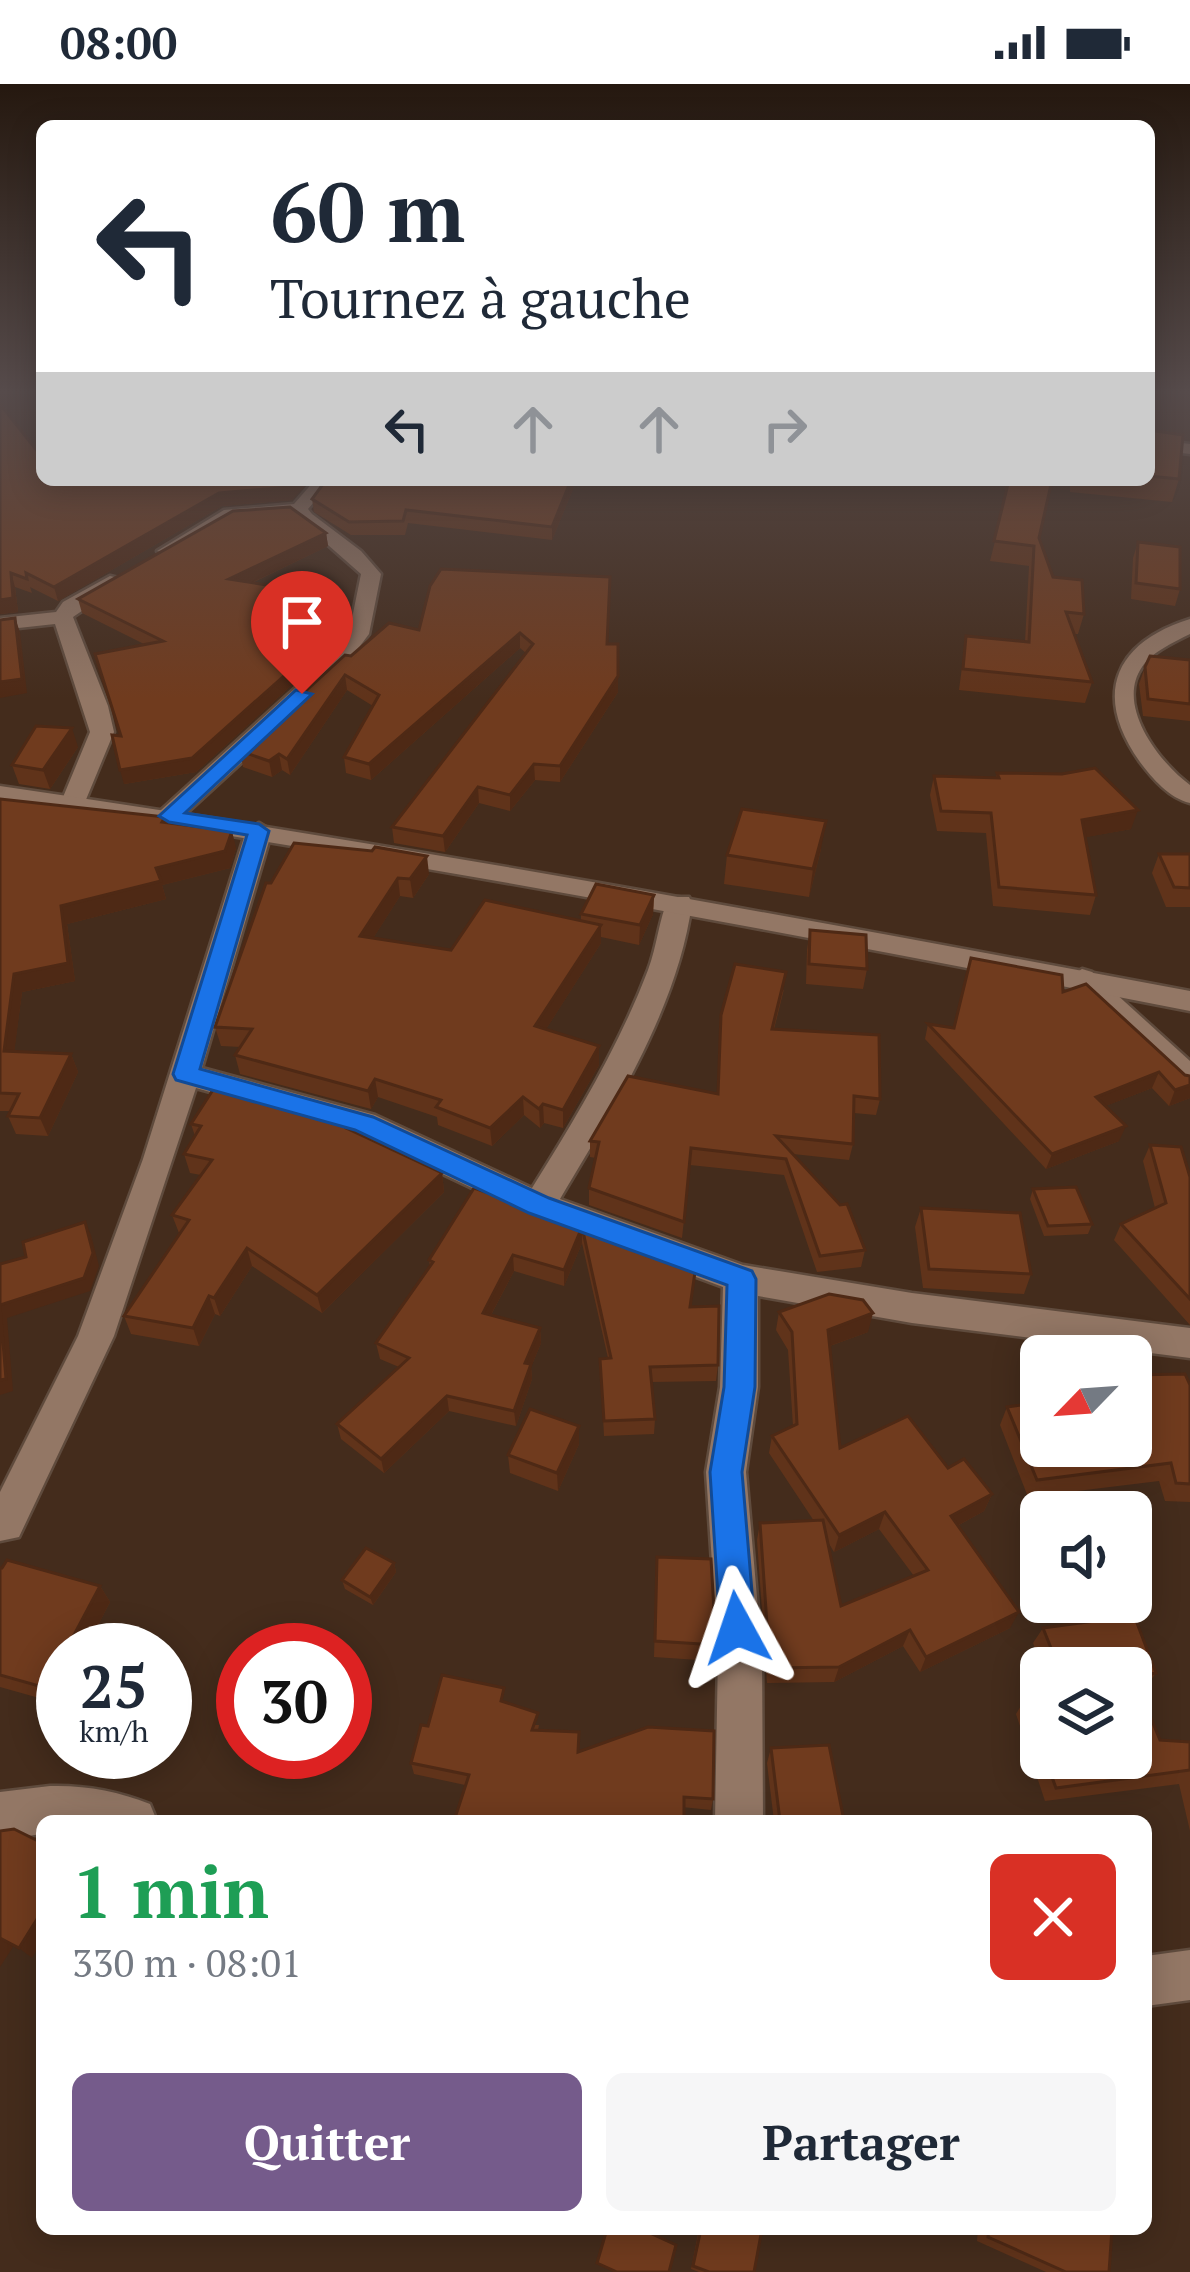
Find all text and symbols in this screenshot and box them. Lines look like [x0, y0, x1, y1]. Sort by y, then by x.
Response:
text: 08:00 [60, 12, 177, 72]
text: 60 m [270, 155, 465, 266]
icon: left [72, 168, 228, 324]
text: Tournez à gauche [270, 262, 691, 333]
icon: left [374, 396, 440, 462]
icon: ahead [500, 396, 566, 462]
icon: ahead [626, 396, 692, 462]
icon: right [752, 396, 818, 462]
pin [251, 571, 353, 694]
icon: arrive [269, 589, 335, 655]
north arrow [1020, 1335, 1152, 1467]
map controls [1020, 1335, 1152, 1779]
button: sound [1020, 1491, 1152, 1623]
position arrow [674, 1565, 800, 1691]
speed limit sign: 30 [216, 1623, 372, 1779]
text: 25 [80, 1646, 148, 1725]
button: layers [1020, 1647, 1152, 1779]
text: km/h [79, 1711, 149, 1751]
text: 1 min [72, 1843, 269, 1939]
button: close [990, 1854, 1116, 1980]
text: 330 m · 08:01 [72, 1936, 302, 1988]
button: Quitter [72, 2073, 582, 2211]
button: Partager [606, 2073, 1116, 2211]

